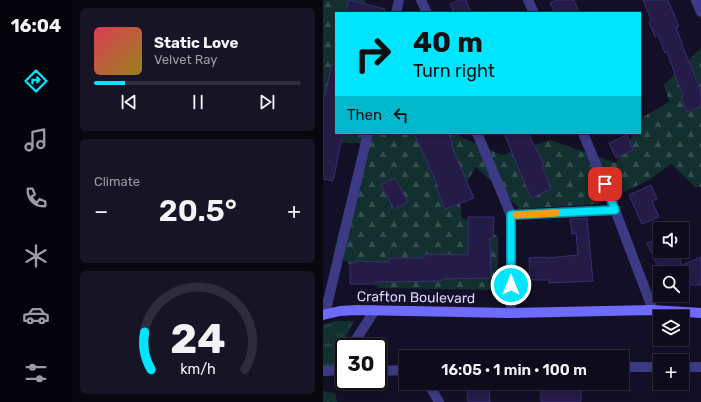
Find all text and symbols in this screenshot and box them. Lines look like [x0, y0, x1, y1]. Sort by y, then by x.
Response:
text: 16:04 [11, 15, 61, 37]
text: 40 m [413, 26, 483, 59]
icon: right [347, 28, 399, 80]
text: Static Love [154, 34, 238, 52]
text: Velvet Ray [154, 52, 217, 67]
text: Turn right [413, 60, 495, 82]
icon: directions [22, 67, 50, 95]
icon: previous [118, 91, 140, 113]
icon: pause [187, 91, 209, 113]
icon: next [256, 91, 278, 113]
icon: left [390, 104, 412, 126]
text: Then [347, 106, 382, 124]
icon: music [22, 126, 50, 154]
pin [588, 167, 622, 201]
icon: arrive [594, 173, 616, 195]
text: Climate [94, 174, 140, 189]
icon: phone [22, 184, 50, 212]
text: 20.5° [159, 193, 237, 229]
text: − [94, 198, 108, 225]
text: + [287, 198, 301, 225]
map controls [653, 222, 689, 390]
button: sound [653, 222, 689, 258]
icon: climate [22, 242, 50, 270]
position arrow [490, 264, 532, 306]
button: search [653, 266, 689, 302]
street label: Crafton Boulevard [357, 288, 475, 307]
icon: car [22, 301, 50, 329]
button: layers [653, 310, 689, 346]
text: 24 [170, 314, 225, 363]
speed limit sign: 30 [335, 338, 387, 390]
button: + [653, 354, 689, 390]
icon: filters [22, 359, 50, 387]
text: km/h [180, 361, 215, 378]
text: 16:05 · 1 min · 100 m [441, 361, 587, 379]

